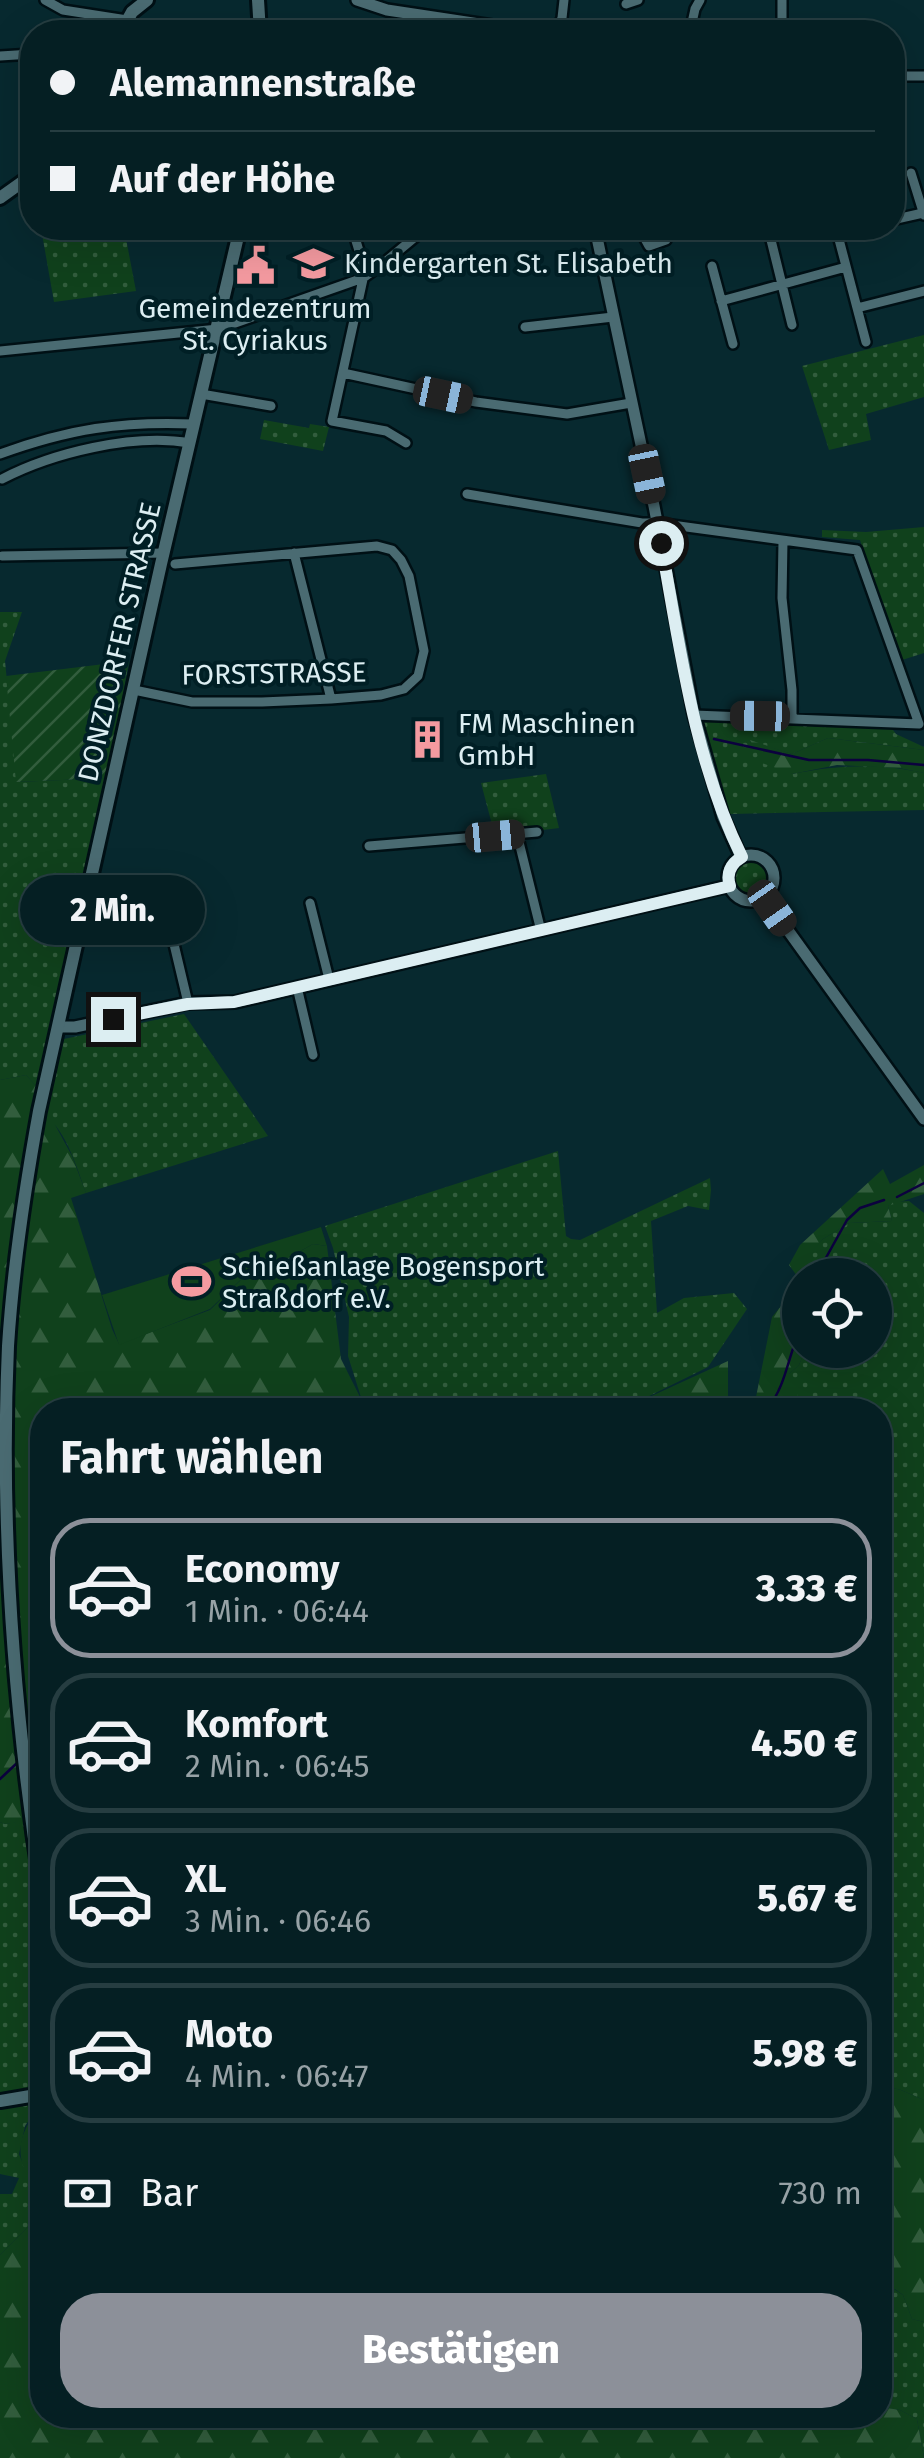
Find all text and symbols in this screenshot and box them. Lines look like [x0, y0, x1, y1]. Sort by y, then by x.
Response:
text: Alemannenstraße [110, 60, 416, 106]
text: Auf der Höhe [110, 156, 335, 202]
school or university icon: Kindergarten St. Elisabeth [293, 242, 335, 284]
public building icon: Gemeindezentrum St. Cyriakus [234, 245, 276, 287]
place label: Kindergarten St. Elisabeth [344, 247, 673, 280]
place label: Gemeindezentrum St. Cyriakus [138, 292, 372, 357]
car [411, 374, 475, 416]
car [626, 442, 668, 506]
street label: DONZDORFER STRASSE [71, 499, 168, 785]
route start [639, 521, 684, 566]
street label: FORSTSTRASSE [181, 655, 367, 692]
car [730, 700, 790, 732]
place label: FM Maschinen GmbH [458, 707, 636, 772]
building icon: FM Maschinen GmbH [407, 718, 449, 760]
car [464, 818, 526, 854]
callout: 2 Min. [21, 874, 206, 944]
car [743, 875, 801, 941]
text: 2 Min. [70, 891, 155, 929]
route end [91, 997, 136, 1042]
place label: Schießanlage Bogensport Straßdorf e.V. [222, 1250, 545, 1315]
map controls [782, 1258, 892, 1368]
button: locate [782, 1258, 892, 1368]
sports icon: Schießanlage Bogensport Straßdorf e.V. [171, 1261, 213, 1303]
text: Fahrt wählen [60, 1431, 324, 1485]
icon: car [65, 1543, 155, 1633]
text: Economy [185, 1546, 340, 1592]
text: 3.33 € [756, 1565, 857, 1611]
text: 1 Min. · 06:44 [185, 1592, 369, 1630]
icon: car [65, 1698, 155, 1788]
text: Komfort [185, 1701, 328, 1747]
text: 4.50 € [751, 1720, 857, 1766]
text: 2 Min. · 06:45 [185, 1747, 369, 1785]
icon: car [65, 1853, 155, 1943]
text: XL [185, 1856, 227, 1902]
text: 5.67 € [757, 1875, 857, 1921]
text: 3 Min. · 06:46 [185, 1902, 371, 1940]
icon: car [65, 2008, 155, 2098]
text: Moto [185, 2011, 273, 2057]
text: 5.98 € [753, 2030, 857, 2076]
text: 4 Min. · 06:47 [185, 2057, 368, 2095]
icon: cash [60, 2166, 115, 2221]
text: Bar [140, 2170, 198, 2216]
text: 730 m [778, 2174, 862, 2212]
button: Bestätigen [60, 2293, 862, 2408]

